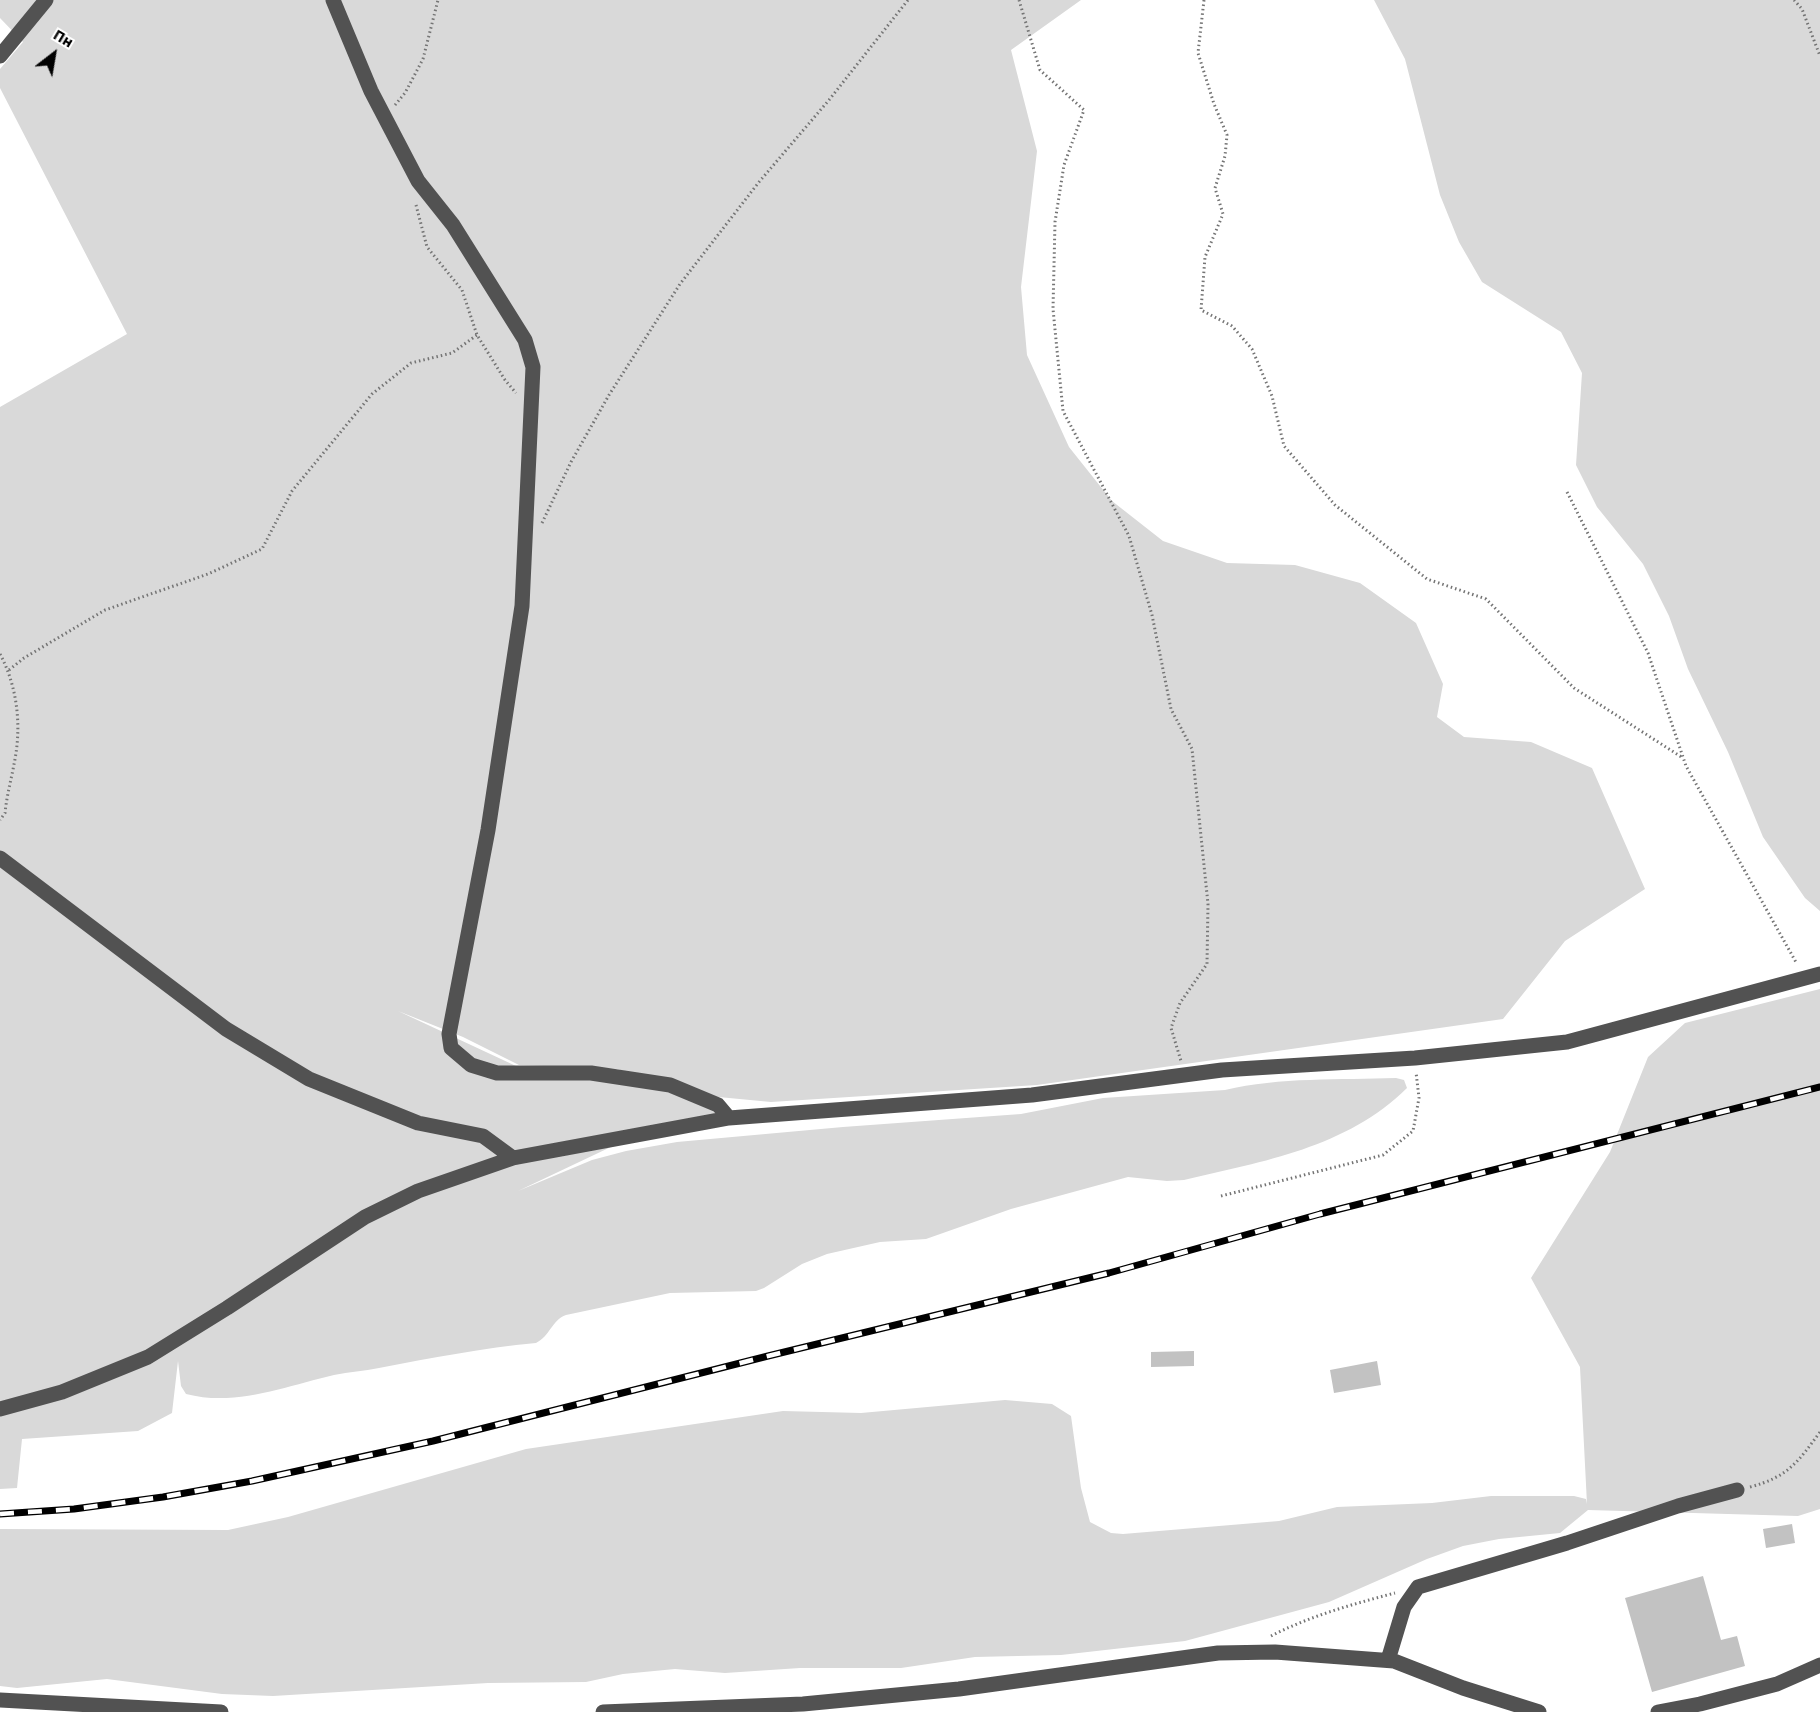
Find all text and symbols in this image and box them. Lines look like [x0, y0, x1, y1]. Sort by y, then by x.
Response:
north arrow [24, 24, 84, 84]
text: Пн [49, 24, 77, 53]

